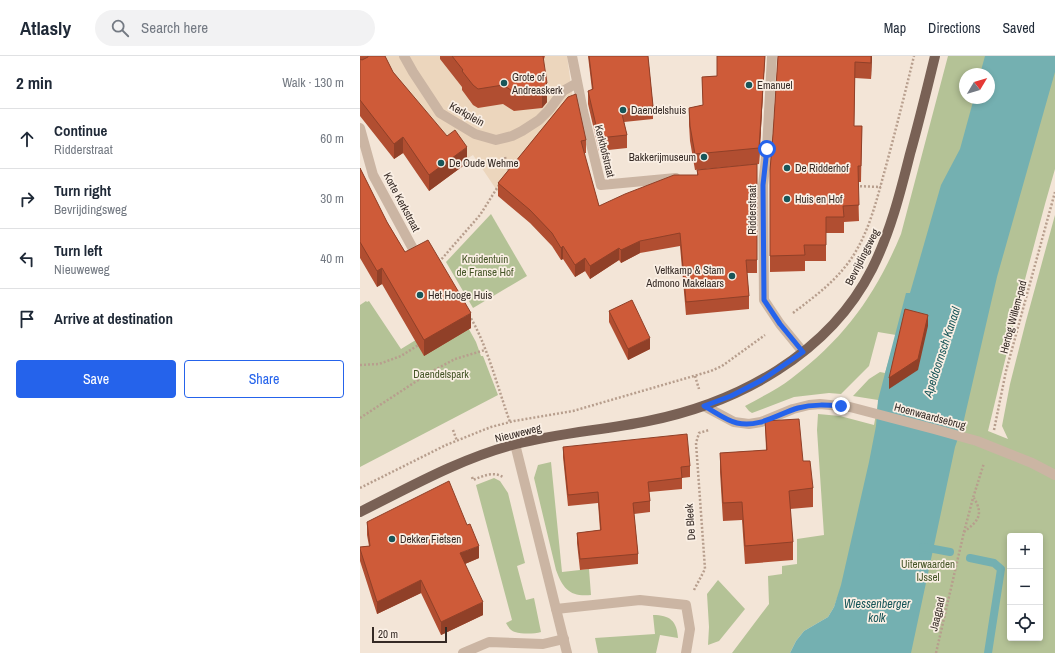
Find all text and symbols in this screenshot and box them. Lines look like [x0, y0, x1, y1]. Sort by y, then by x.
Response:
search box [95, 10, 375, 46]
text: Atlasly [20, 15, 71, 41]
icon: search [109, 17, 131, 39]
text: Search here [141, 17, 208, 38]
text: Map [884, 19, 906, 37]
text: Directions [928, 19, 980, 37]
text: Saved [1002, 19, 1035, 37]
north arrow [959, 68, 995, 104]
place label: Grote of Andreaskerk [511, 70, 563, 97]
text: 2 min [16, 71, 52, 94]
text: Walk · 130 m [282, 74, 344, 91]
marker: Grote of Andreaskerk [499, 78, 509, 88]
place label: Emanuel [757, 78, 793, 92]
marker: Emanuel [744, 80, 754, 90]
street label: Kerkplein [447, 99, 487, 129]
place label: Daendelshuis [631, 103, 687, 117]
marker: Daendelshuis [618, 105, 628, 115]
text: Continue [54, 120, 107, 141]
street label: Kerkhofstraat [592, 123, 618, 179]
icon: ahead [16, 128, 38, 150]
text: 60 m [320, 130, 344, 147]
route start [758, 140, 776, 158]
text: Ridderstraat [54, 141, 113, 158]
place label: Bakkerijmuseum [629, 150, 696, 164]
marker: Bakkerijmuseum [699, 152, 709, 162]
place label: De Oude Wehme [449, 156, 519, 170]
marker: De Oude Wehme [436, 158, 446, 168]
place label: De Ridderhof [795, 161, 849, 175]
marker: De Ridderhof [782, 163, 792, 173]
street label: Korte Kerkstraat [381, 170, 424, 234]
text: Turn right [54, 180, 111, 201]
street label: Ridderstraat [745, 185, 759, 235]
icon: right [16, 188, 38, 210]
text: 30 m [320, 190, 344, 207]
place label: Huis en Hof [795, 192, 843, 206]
marker: Huis en Hof [782, 194, 792, 204]
text: Bevrijdingsweg [54, 201, 127, 218]
street label: Bevrijdingsweg [842, 226, 882, 288]
text: Turn left [54, 240, 102, 261]
icon: left [16, 248, 38, 270]
text: 40 m [320, 250, 344, 267]
park label: Kruidentuin de Franse Hof [456, 252, 514, 279]
text: Nieuweweg [54, 261, 110, 278]
place label: Veltkamp & Stam Admono Makelaars [645, 263, 724, 290]
marker: Veltkamp & Stam Admono Makelaars [727, 271, 737, 281]
street label: Hertog Willem-pad [997, 279, 1029, 355]
place label: Het Hooge Huis [428, 288, 493, 302]
marker: Het Hooge Huis [415, 290, 425, 300]
water label: Apeldoornsch Kanaal [920, 304, 964, 400]
icon: arrive [16, 308, 38, 330]
text: Arrive at destination [54, 308, 173, 329]
button: Save [16, 360, 176, 398]
button: Share [184, 360, 344, 398]
park label: Daendelspark [413, 367, 469, 381]
route end [832, 397, 850, 415]
street label: Hoenwaardsebrug [893, 400, 967, 432]
street label: Nieuweweg [493, 421, 543, 445]
street label: De Bleek [682, 503, 698, 541]
place label: Dekker Fietsen [400, 532, 461, 546]
map controls [1007, 533, 1043, 641]
button: + [1007, 533, 1043, 569]
marker: Dekker Fietsen [387, 534, 397, 544]
park label: Uiterwaarden IJssel [901, 557, 955, 584]
button: − [1007, 569, 1043, 605]
water label: Wiessenberger kolk [844, 596, 911, 626]
street label: Jaagpad [926, 596, 948, 632]
button: locate [1007, 605, 1043, 641]
scale bar [372, 625, 447, 644]
text: 20 m [378, 627, 398, 641]

